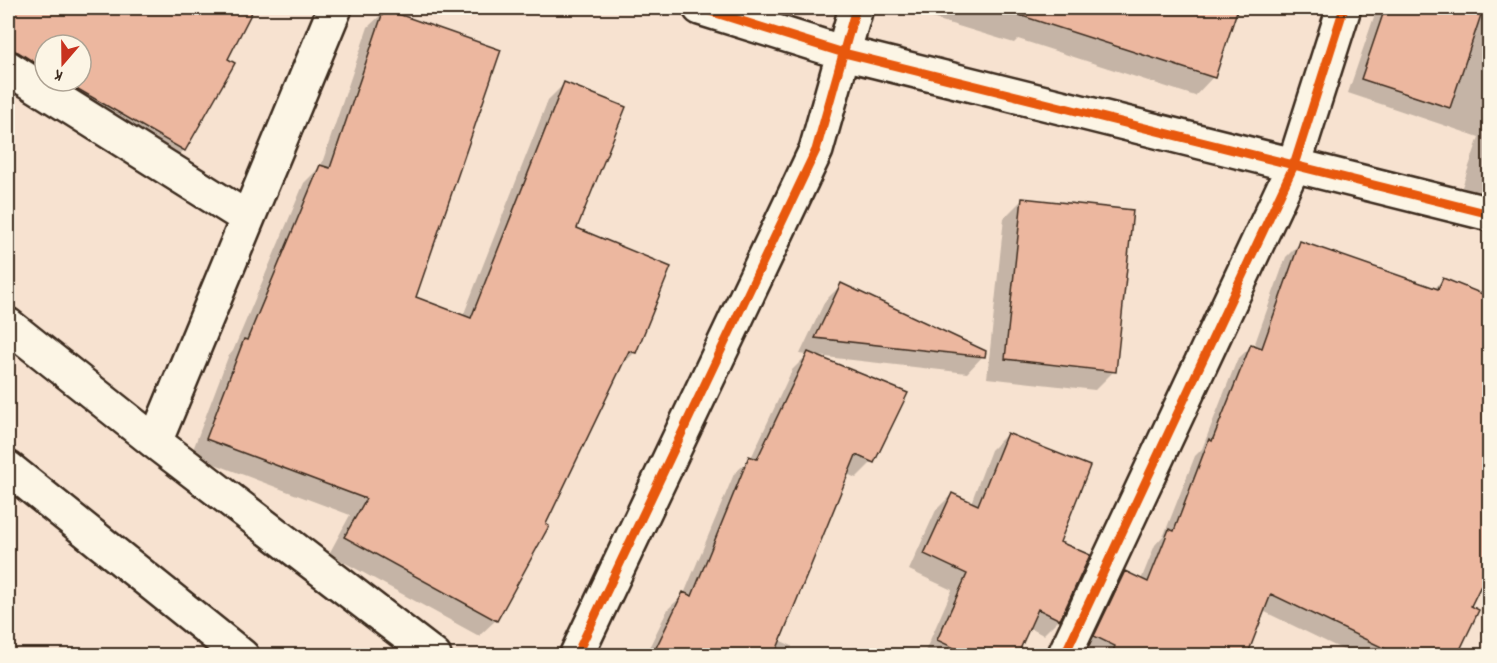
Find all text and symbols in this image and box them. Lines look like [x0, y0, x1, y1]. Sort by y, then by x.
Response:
north arrow [33, 33, 93, 93]
text: K [51, 62, 66, 87]

